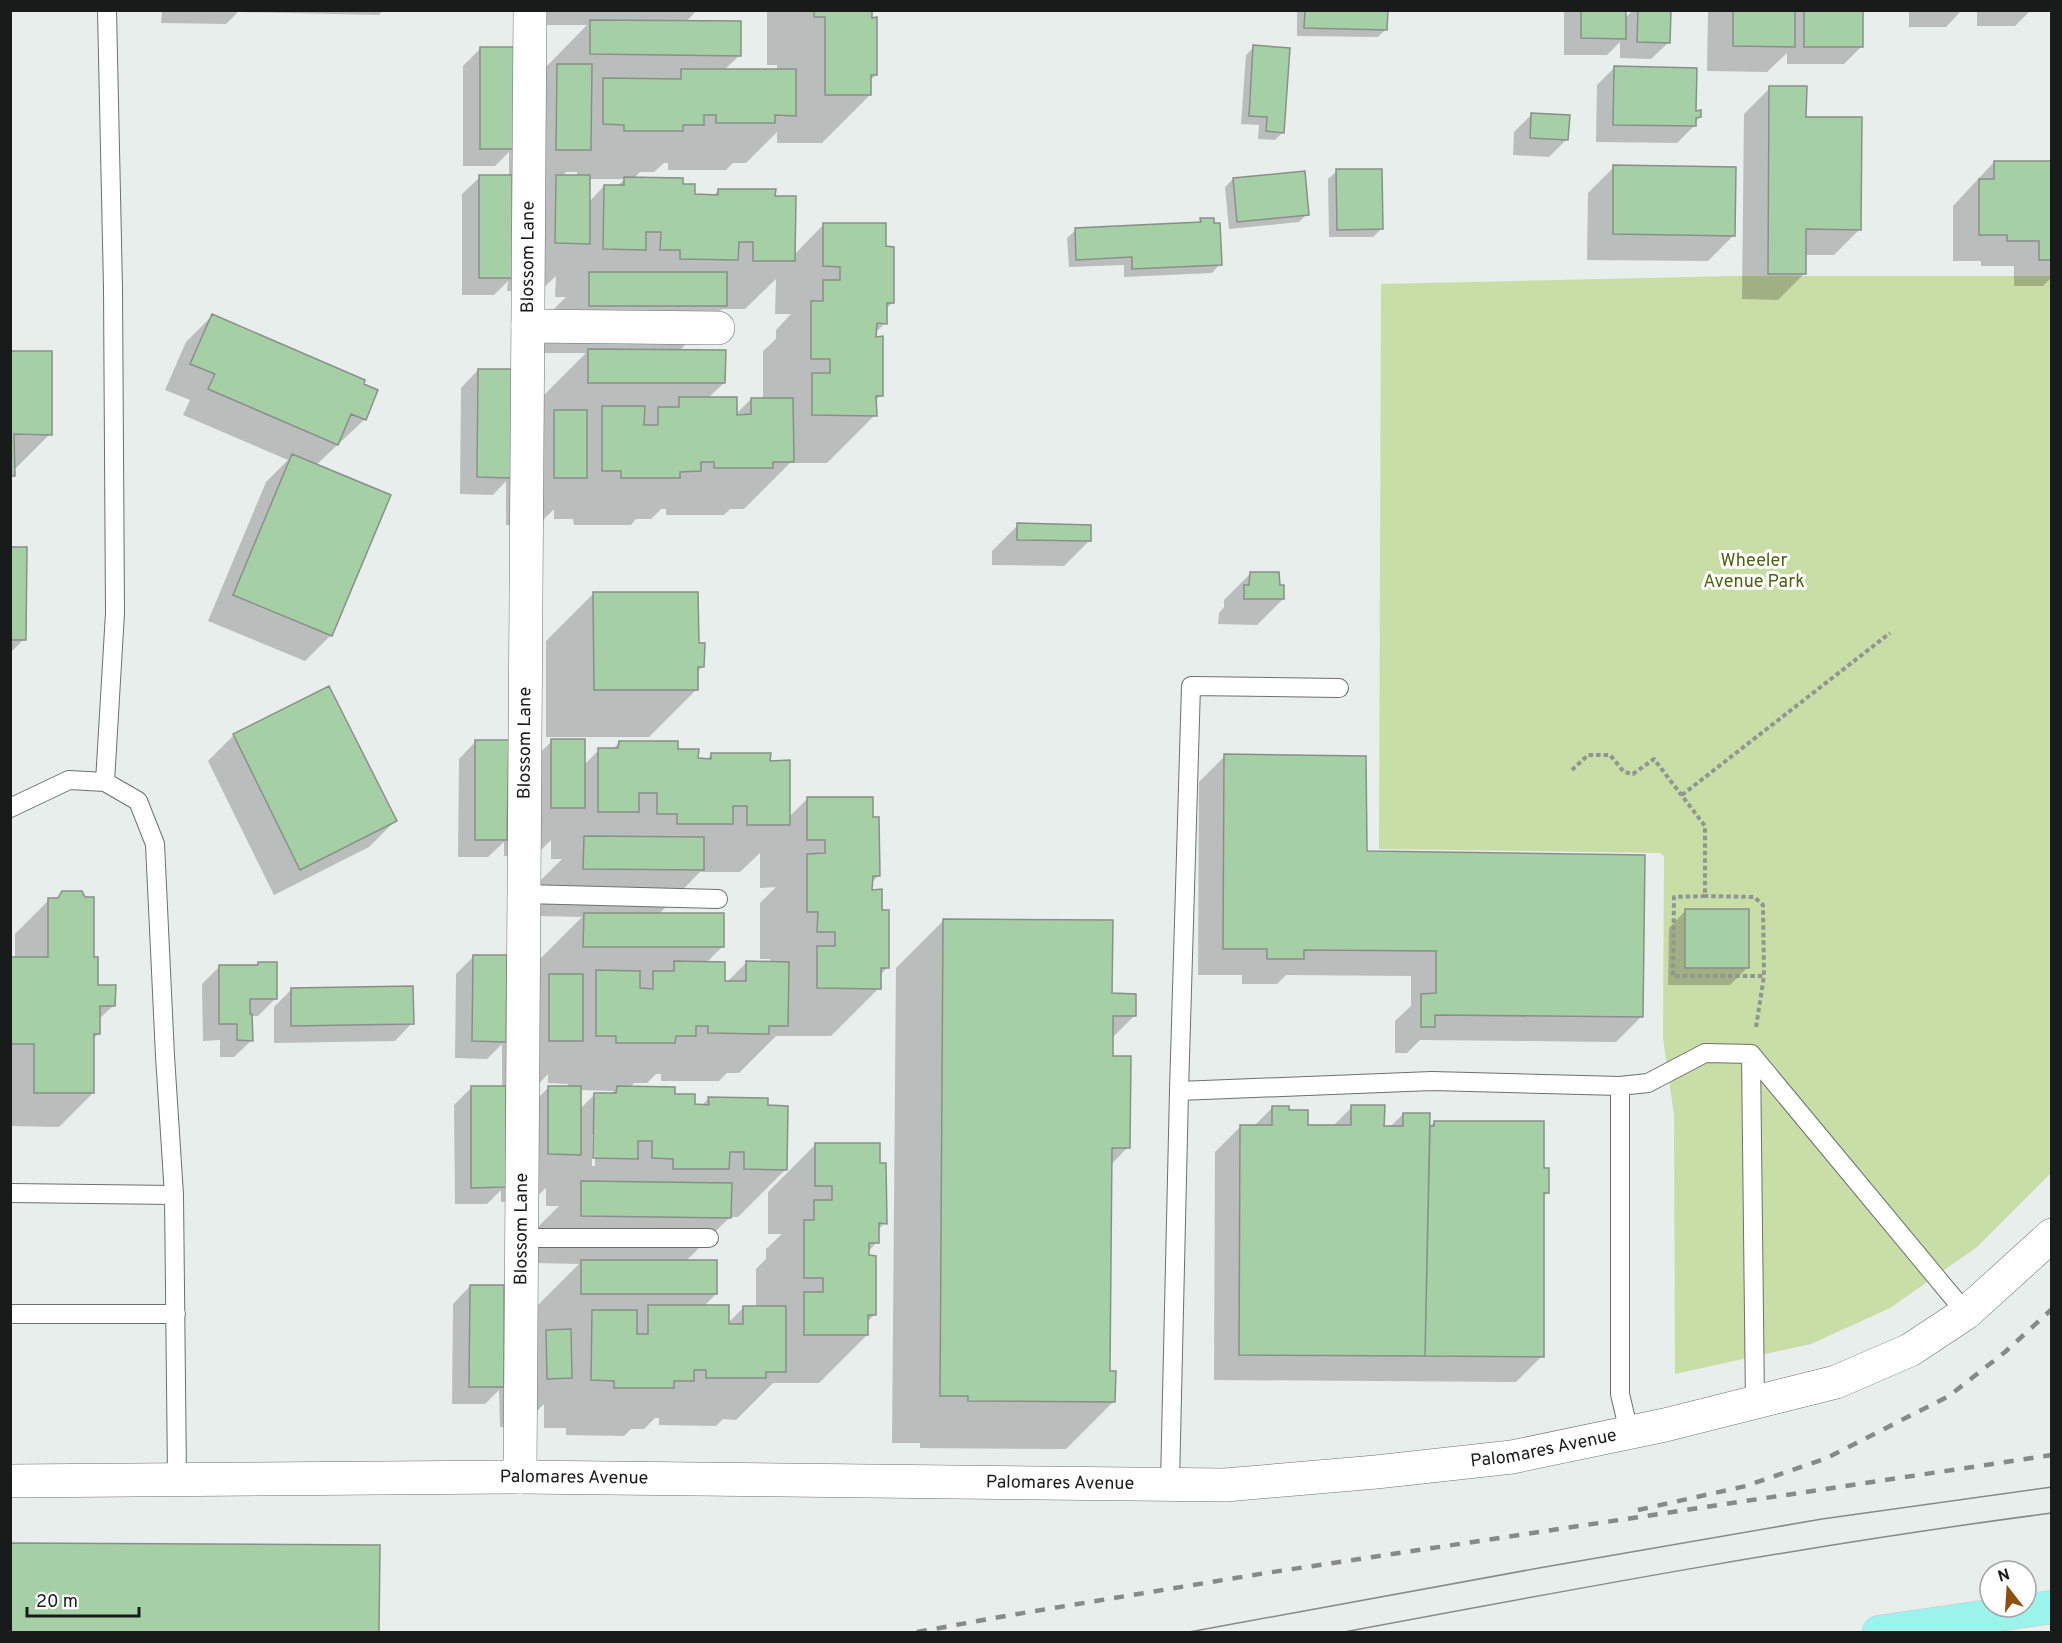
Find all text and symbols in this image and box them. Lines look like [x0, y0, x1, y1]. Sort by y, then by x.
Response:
street label: Blossom Lane [516, 201, 540, 313]
park label: Wheeler Avenue Park [1703, 550, 1805, 594]
street label: Blossom Lane [513, 687, 537, 799]
street label: Blossom Lane [510, 1173, 534, 1285]
street label: Palomares Avenue [1469, 1424, 1619, 1473]
street label: Palomares Avenue [500, 1465, 648, 1490]
street label: Palomares Avenue [986, 1471, 1134, 1495]
north arrow [1978, 1559, 2038, 1619]
text: N [1996, 1565, 2013, 1588]
scale bar [27, 1580, 140, 1618]
text: 20 m [36, 1591, 78, 1614]

